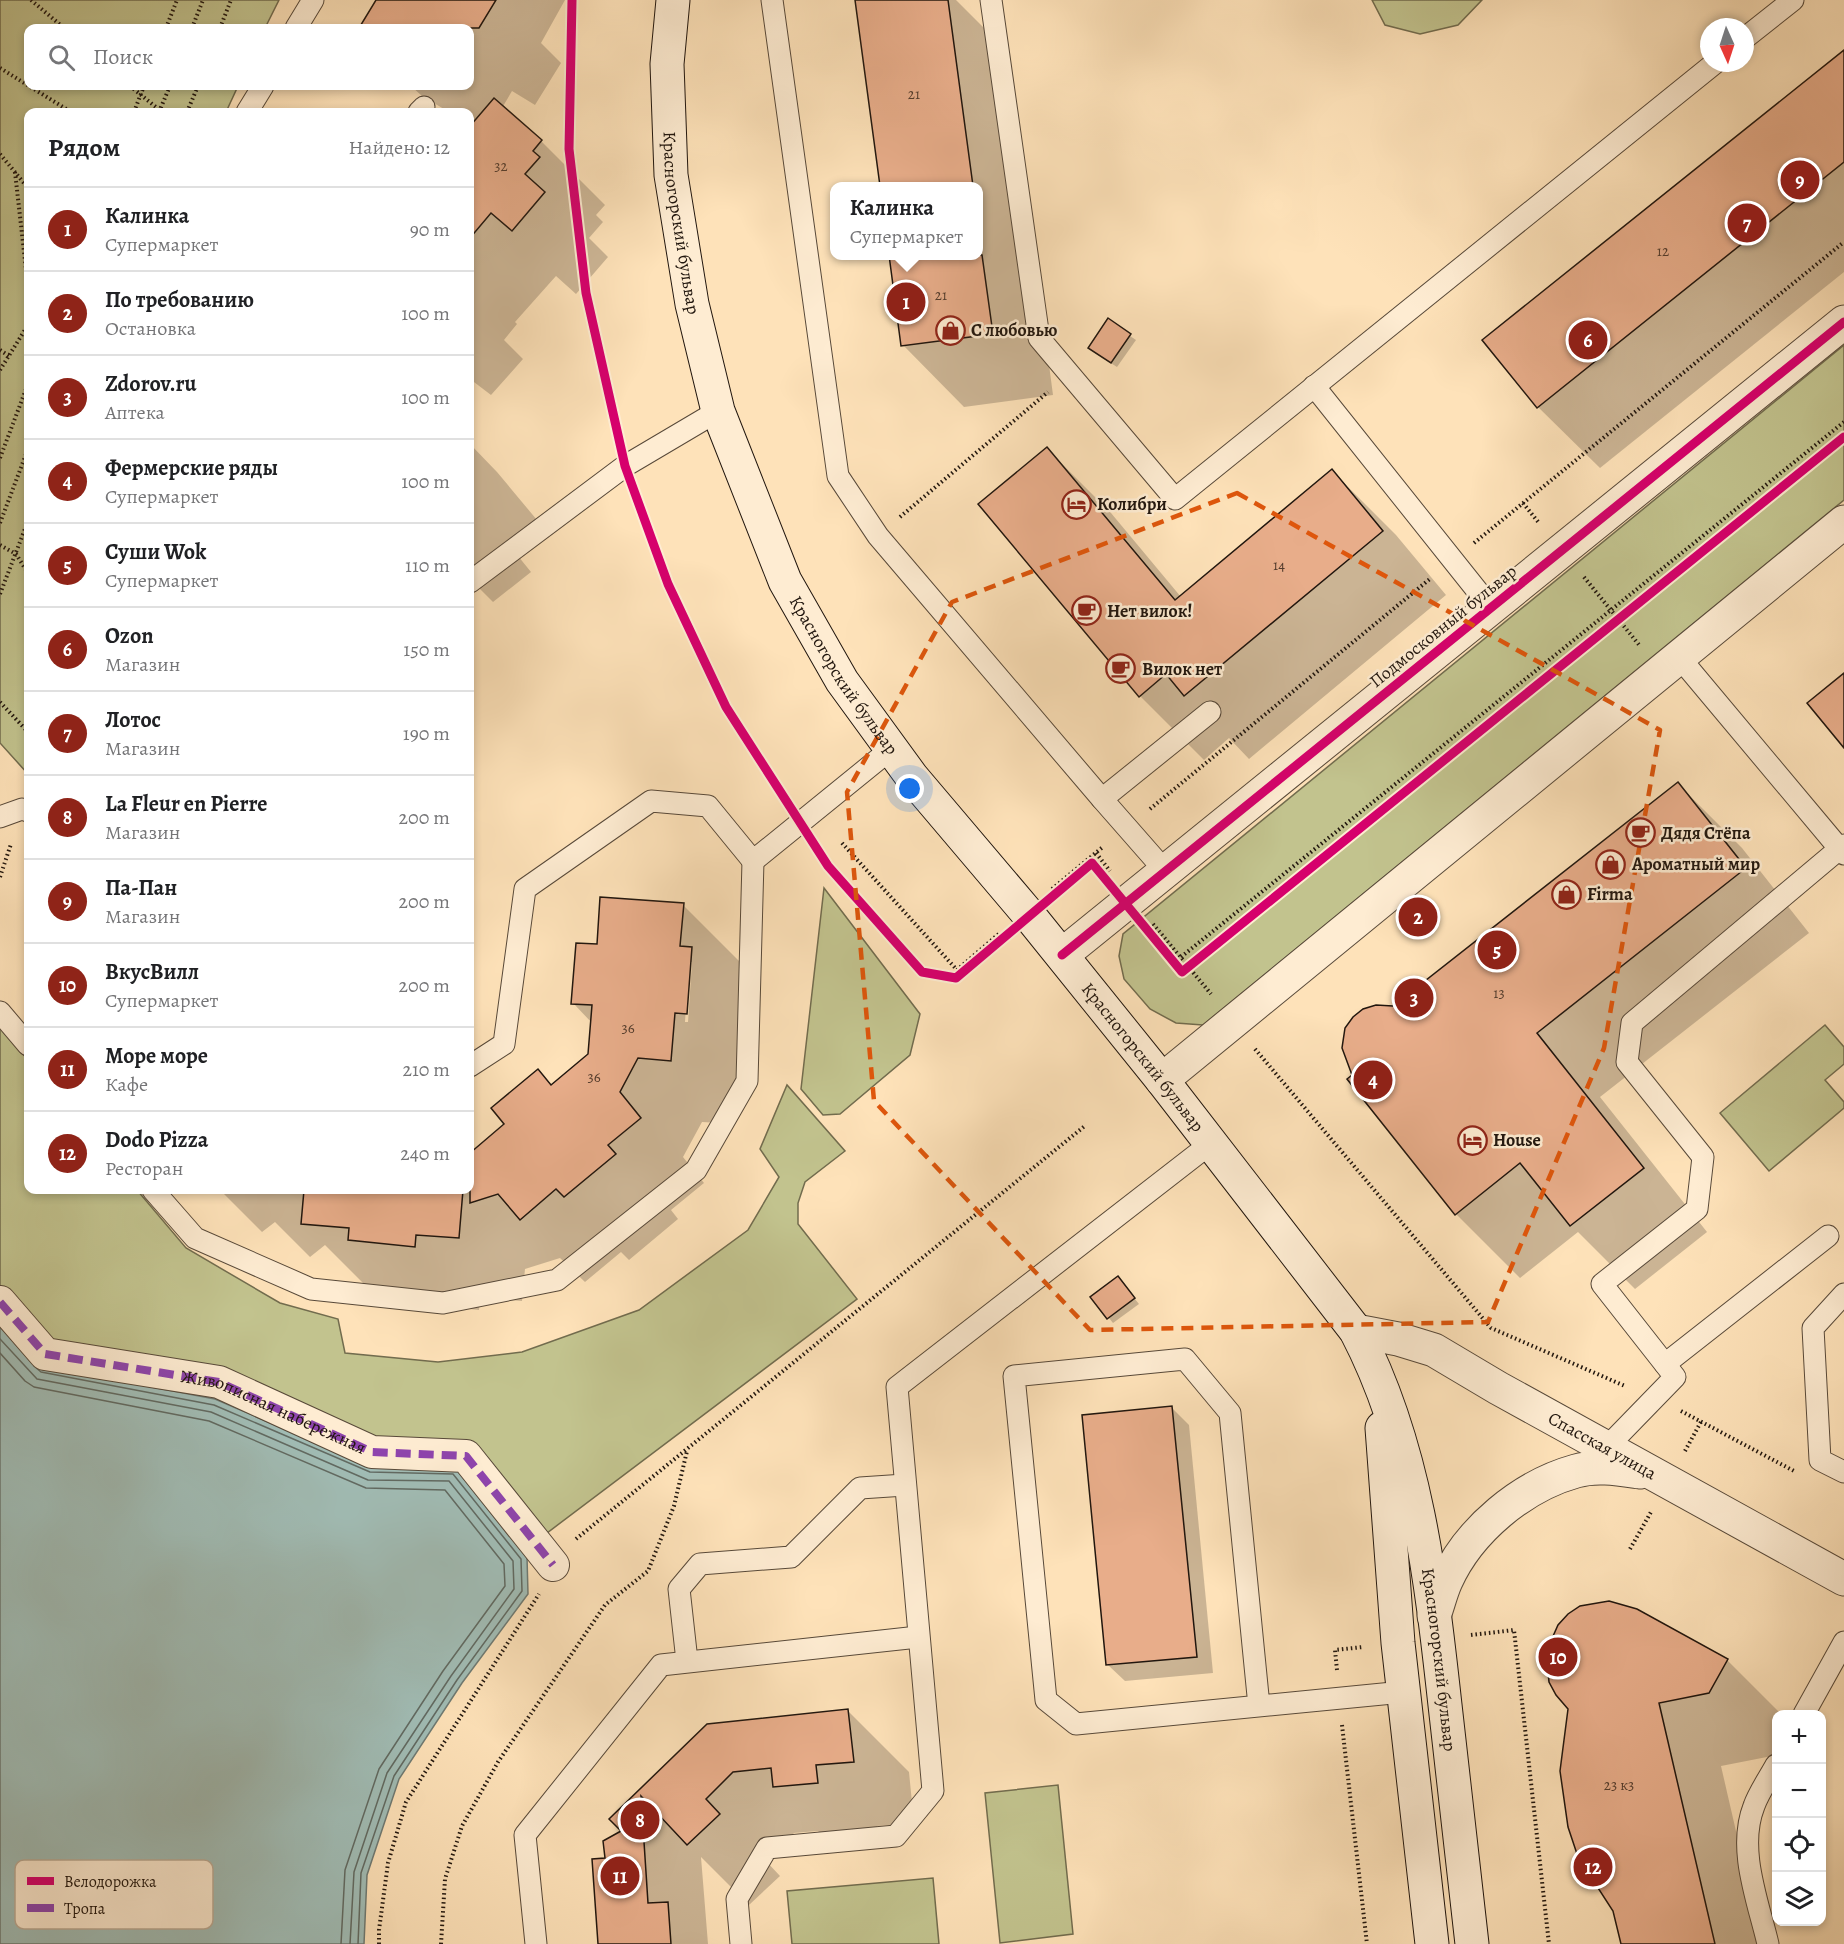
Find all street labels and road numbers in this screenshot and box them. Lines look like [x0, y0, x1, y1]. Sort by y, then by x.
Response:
street label: Красногорский бульвар [657, 131, 706, 317]
street label: Подмосковный бульвар [1364, 559, 1522, 693]
street label: Красногорский бульвар [784, 591, 904, 759]
street label: Красногорский бульвар [1076, 977, 1210, 1137]
street label: Живописная набережная [179, 1364, 370, 1460]
street label: Спасская улица [1544, 1406, 1661, 1486]
street label: Красногорский бульвар [1416, 1566, 1462, 1753]

